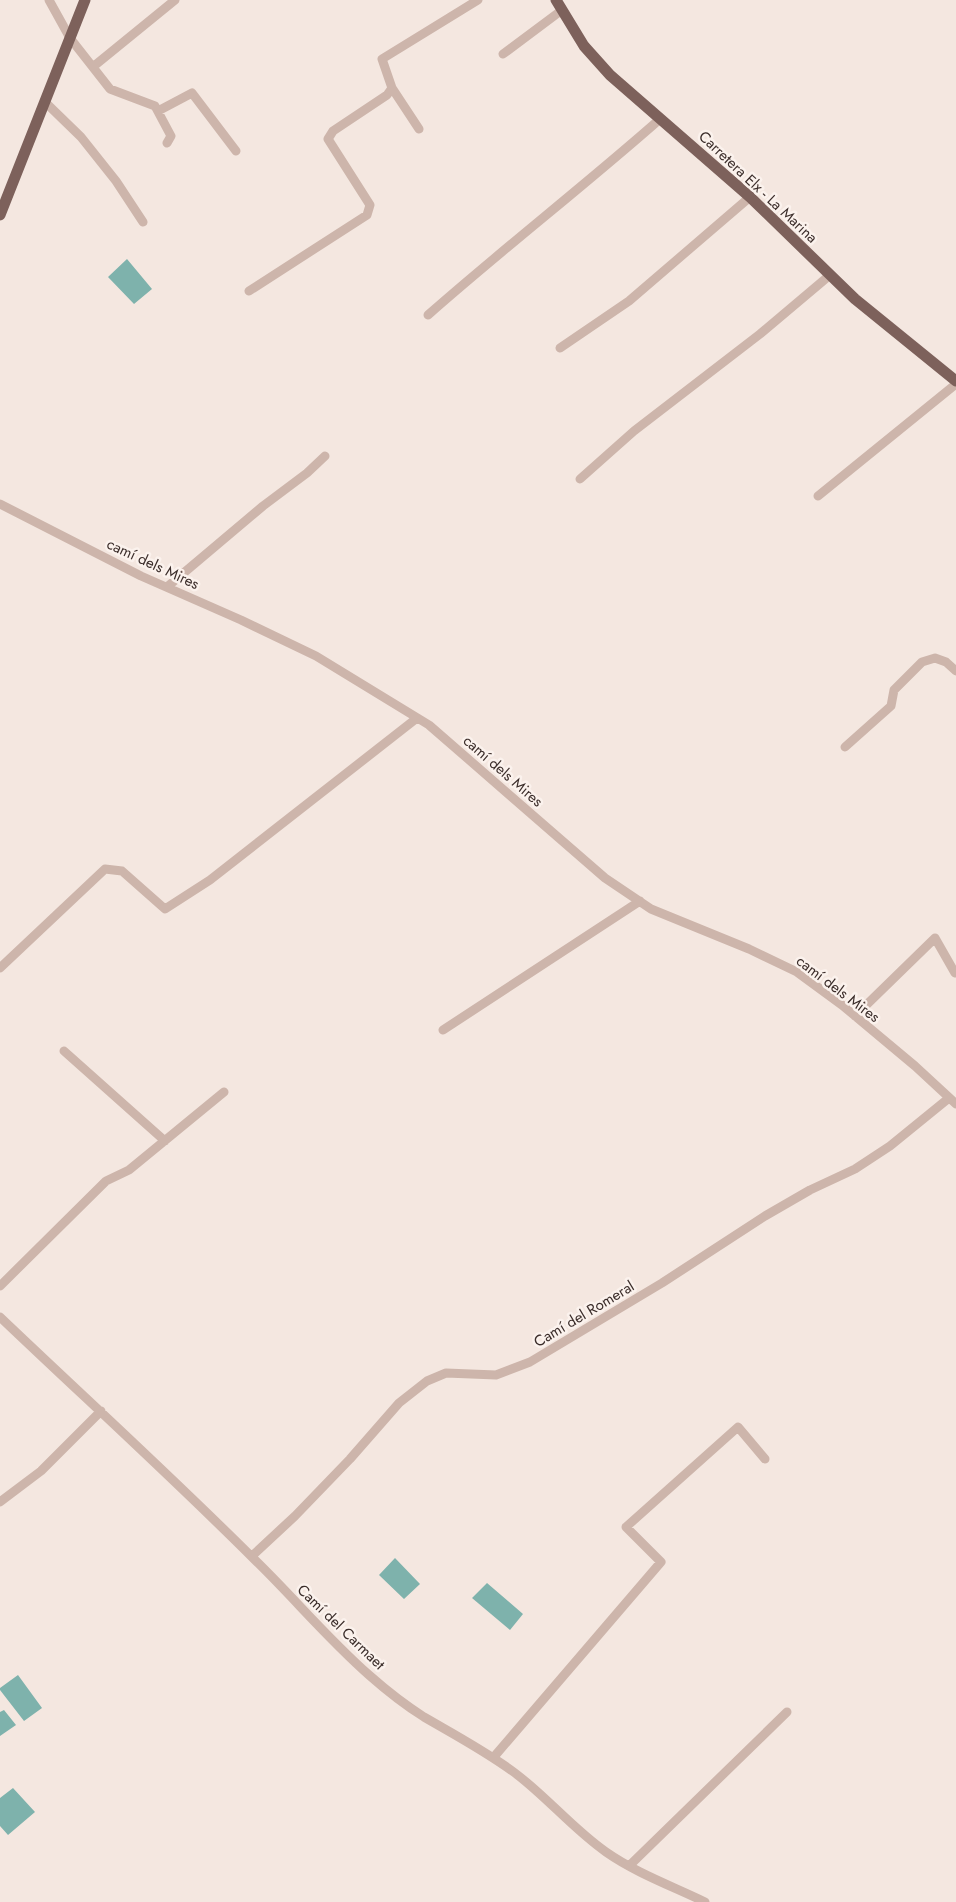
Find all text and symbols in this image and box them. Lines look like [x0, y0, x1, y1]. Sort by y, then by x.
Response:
street label: Carretera Elx - La Marina [694, 126, 822, 248]
street label: camí dels Mires [103, 533, 203, 595]
street label: camí dels Mires [458, 730, 548, 812]
street label: camí dels Mires [792, 950, 884, 1028]
street label: Camí del Romeral [530, 1275, 638, 1353]
street label: Camí del Carmaet [292, 1579, 390, 1675]

